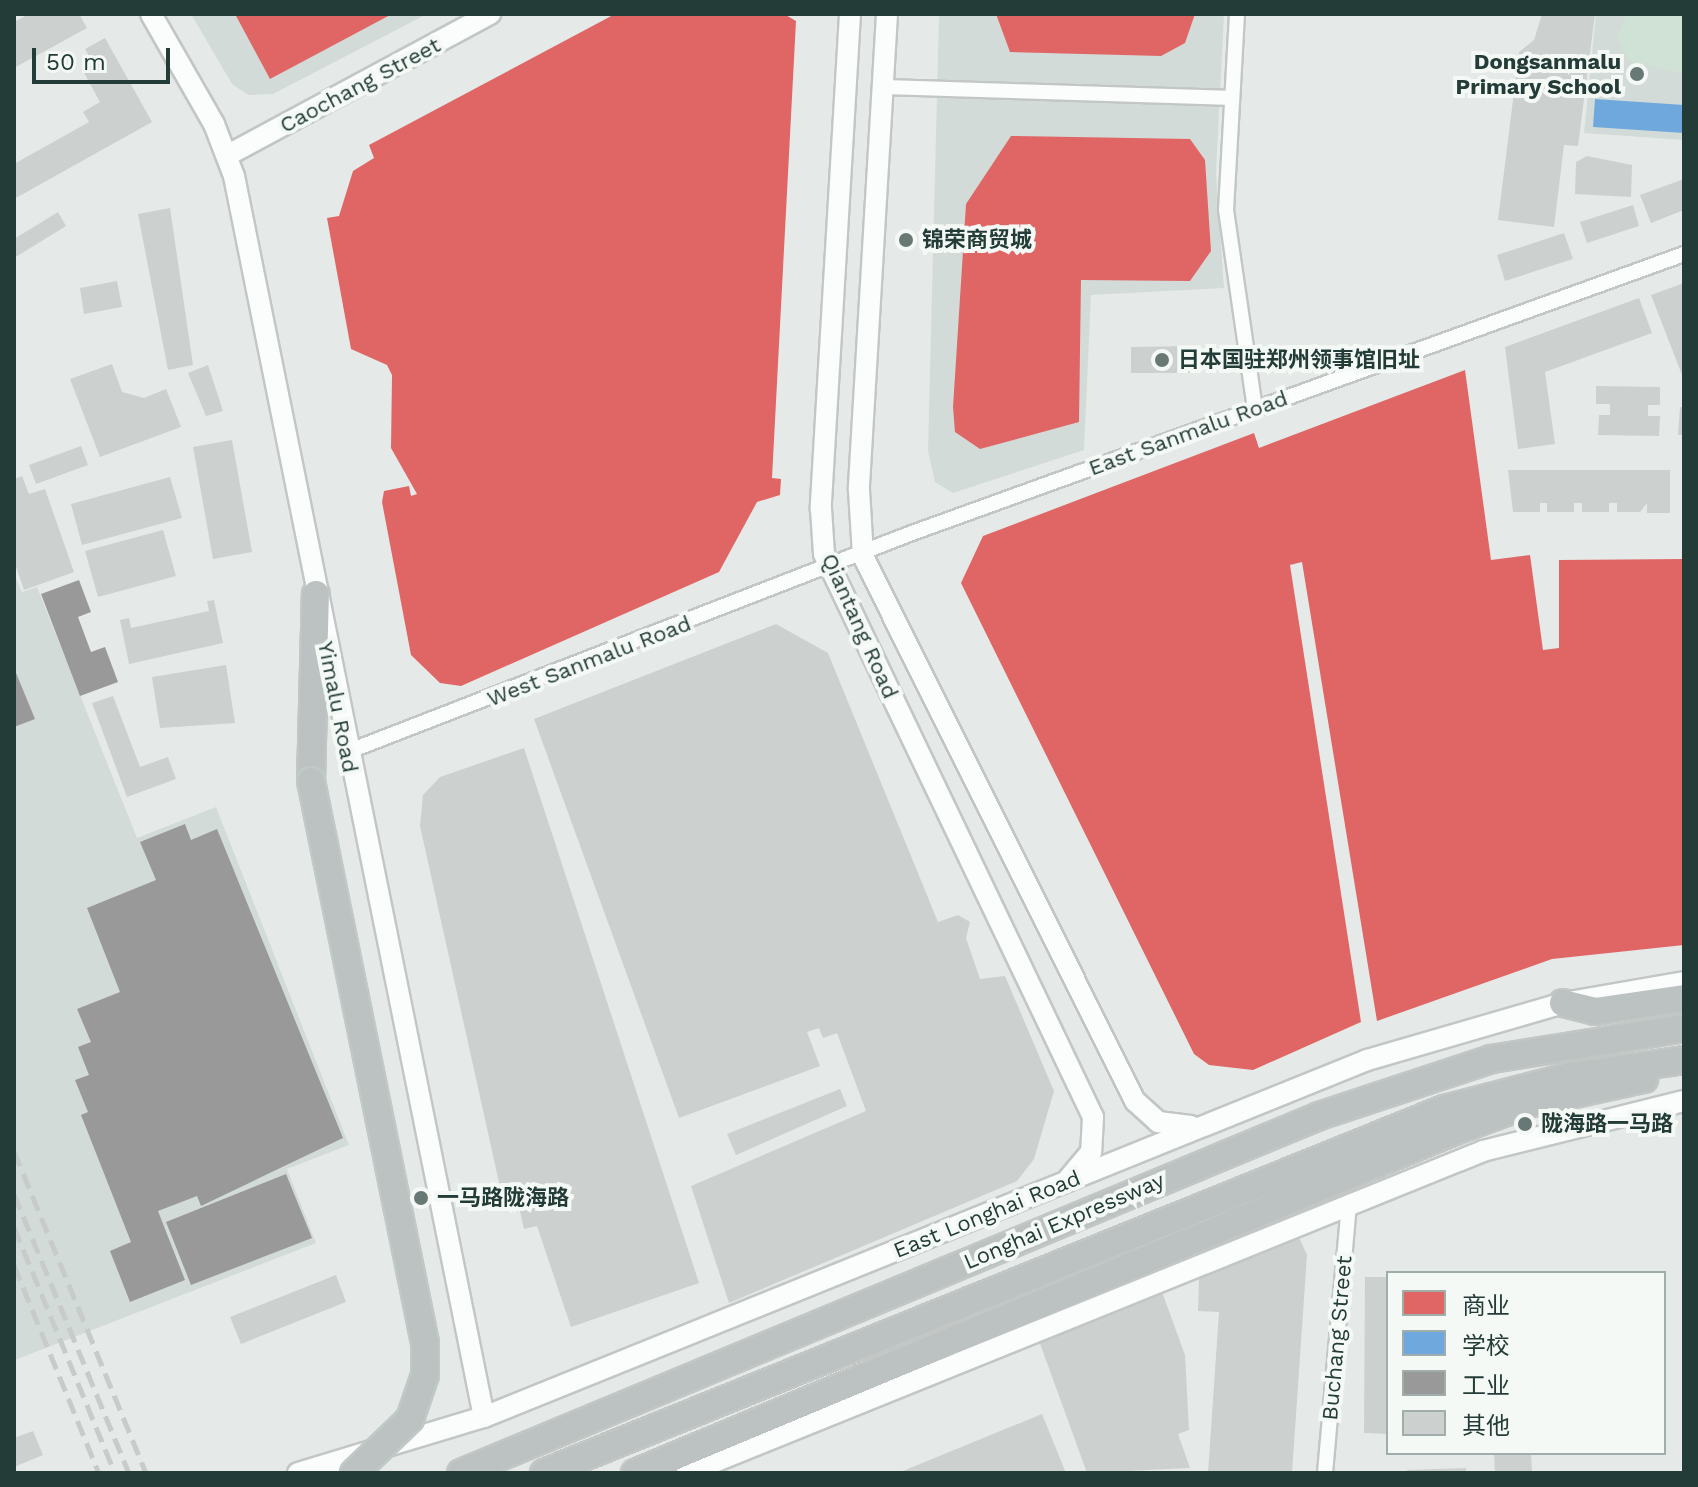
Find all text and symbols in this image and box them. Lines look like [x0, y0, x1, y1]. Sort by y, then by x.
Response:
scale bar [36, 32, 174, 82]
street label: Caochang Street [275, 32, 445, 138]
text: 50 m [46, 48, 106, 76]
place label: Dongsanmalu Primary School [1455, 48, 1621, 100]
marker: Dongsanmalu Primary School [1628, 65, 1646, 83]
place label: 锦荣商贸城 [922, 227, 1032, 253]
marker: 锦荣商贸城 [897, 231, 915, 249]
place label: 日本国驻郑州领事馆旧址 [1178, 347, 1420, 373]
marker: 日本国驻郑州领事馆旧址 [1153, 351, 1171, 369]
street label: East Sanmalu Road [1085, 385, 1291, 481]
street label: Qiantang Road [816, 549, 904, 703]
street label: West Sanmalu Road [483, 610, 695, 712]
street label: Yimalu Road [312, 639, 364, 775]
place label: 陇海路一马路 [1541, 1111, 1673, 1137]
marker: 陇海路一马路 [1516, 1115, 1534, 1133]
street label: East Longhai Road [890, 1164, 1084, 1264]
street label: Longhai Expressway [960, 1167, 1168, 1275]
place label: 一马路陇海路 [437, 1185, 569, 1211]
marker: 一马路陇海路 [412, 1189, 430, 1207]
street label: Buchang Street [1317, 1254, 1357, 1422]
legend [1386, 1271, 1666, 1455]
text: 商业 [1462, 1292, 1510, 1320]
text: 学校 [1462, 1332, 1510, 1360]
text: 工业 [1462, 1372, 1510, 1400]
text: 其他 [1462, 1412, 1510, 1440]

